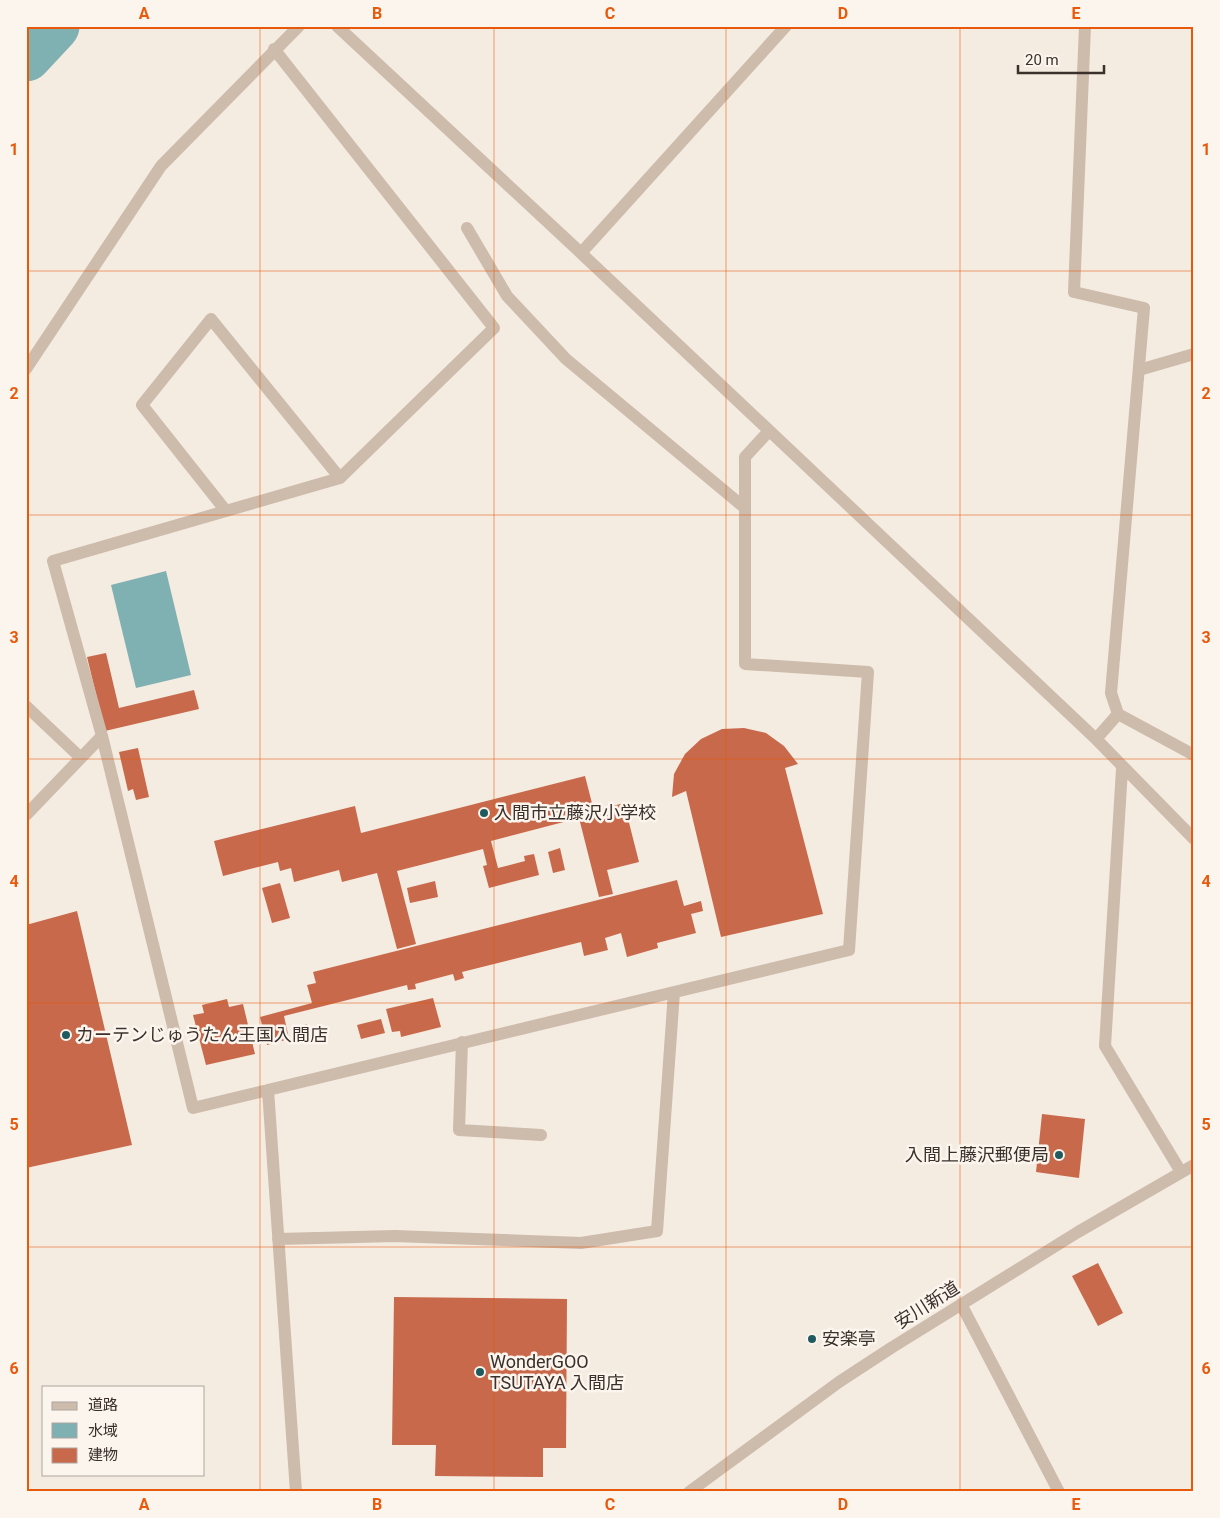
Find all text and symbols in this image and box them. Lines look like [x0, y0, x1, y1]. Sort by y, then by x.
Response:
text: A [139, 4, 150, 23]
text: B [372, 4, 382, 23]
text: C [605, 4, 615, 23]
text: D [838, 4, 848, 23]
text: E [1072, 4, 1081, 23]
scale bar [1018, 42, 1104, 74]
text: 20 m [1025, 51, 1059, 69]
text: 1 [9, 140, 19, 159]
text: 1 [1201, 140, 1211, 159]
text: 2 [9, 384, 19, 403]
text: 2 [1201, 384, 1211, 403]
text: 3 [9, 628, 19, 647]
text: 3 [1201, 628, 1211, 647]
place label: 入間市立藤沢小学校 [494, 802, 656, 823]
marker: 入間市立藤沢小学校 [478, 807, 490, 819]
text: 4 [9, 872, 19, 891]
text: 4 [1201, 872, 1211, 891]
place label: カーテンじゅうたん王国入間店 [76, 1024, 328, 1045]
marker: カーテンじゅうたん王国入間店 [60, 1029, 72, 1041]
text: 5 [9, 1115, 19, 1134]
text: 5 [1201, 1115, 1211, 1134]
place label: 入間上藤沢郵便局 [905, 1144, 1049, 1165]
marker: 入間上藤沢郵便局 [1053, 1149, 1065, 1161]
street label: 安川新道 [891, 1277, 963, 1333]
place label: 安楽亭 [822, 1328, 876, 1349]
marker: 安楽亭 [806, 1333, 818, 1345]
place label: WonderGOO TSUTAYA 入間店 [490, 1351, 624, 1393]
text: 6 [9, 1359, 19, 1378]
text: 6 [1201, 1359, 1211, 1378]
marker: WonderGOO TSUTAYA 入間店 [474, 1366, 486, 1378]
legend [42, 1386, 205, 1476]
text: 道路 [88, 1396, 118, 1414]
text: 水域 [88, 1422, 118, 1440]
text: 建物 [88, 1446, 118, 1464]
text: A [139, 1495, 150, 1514]
text: B [372, 1495, 382, 1514]
text: C [605, 1495, 615, 1514]
text: D [838, 1495, 848, 1514]
text: E [1072, 1495, 1081, 1514]

